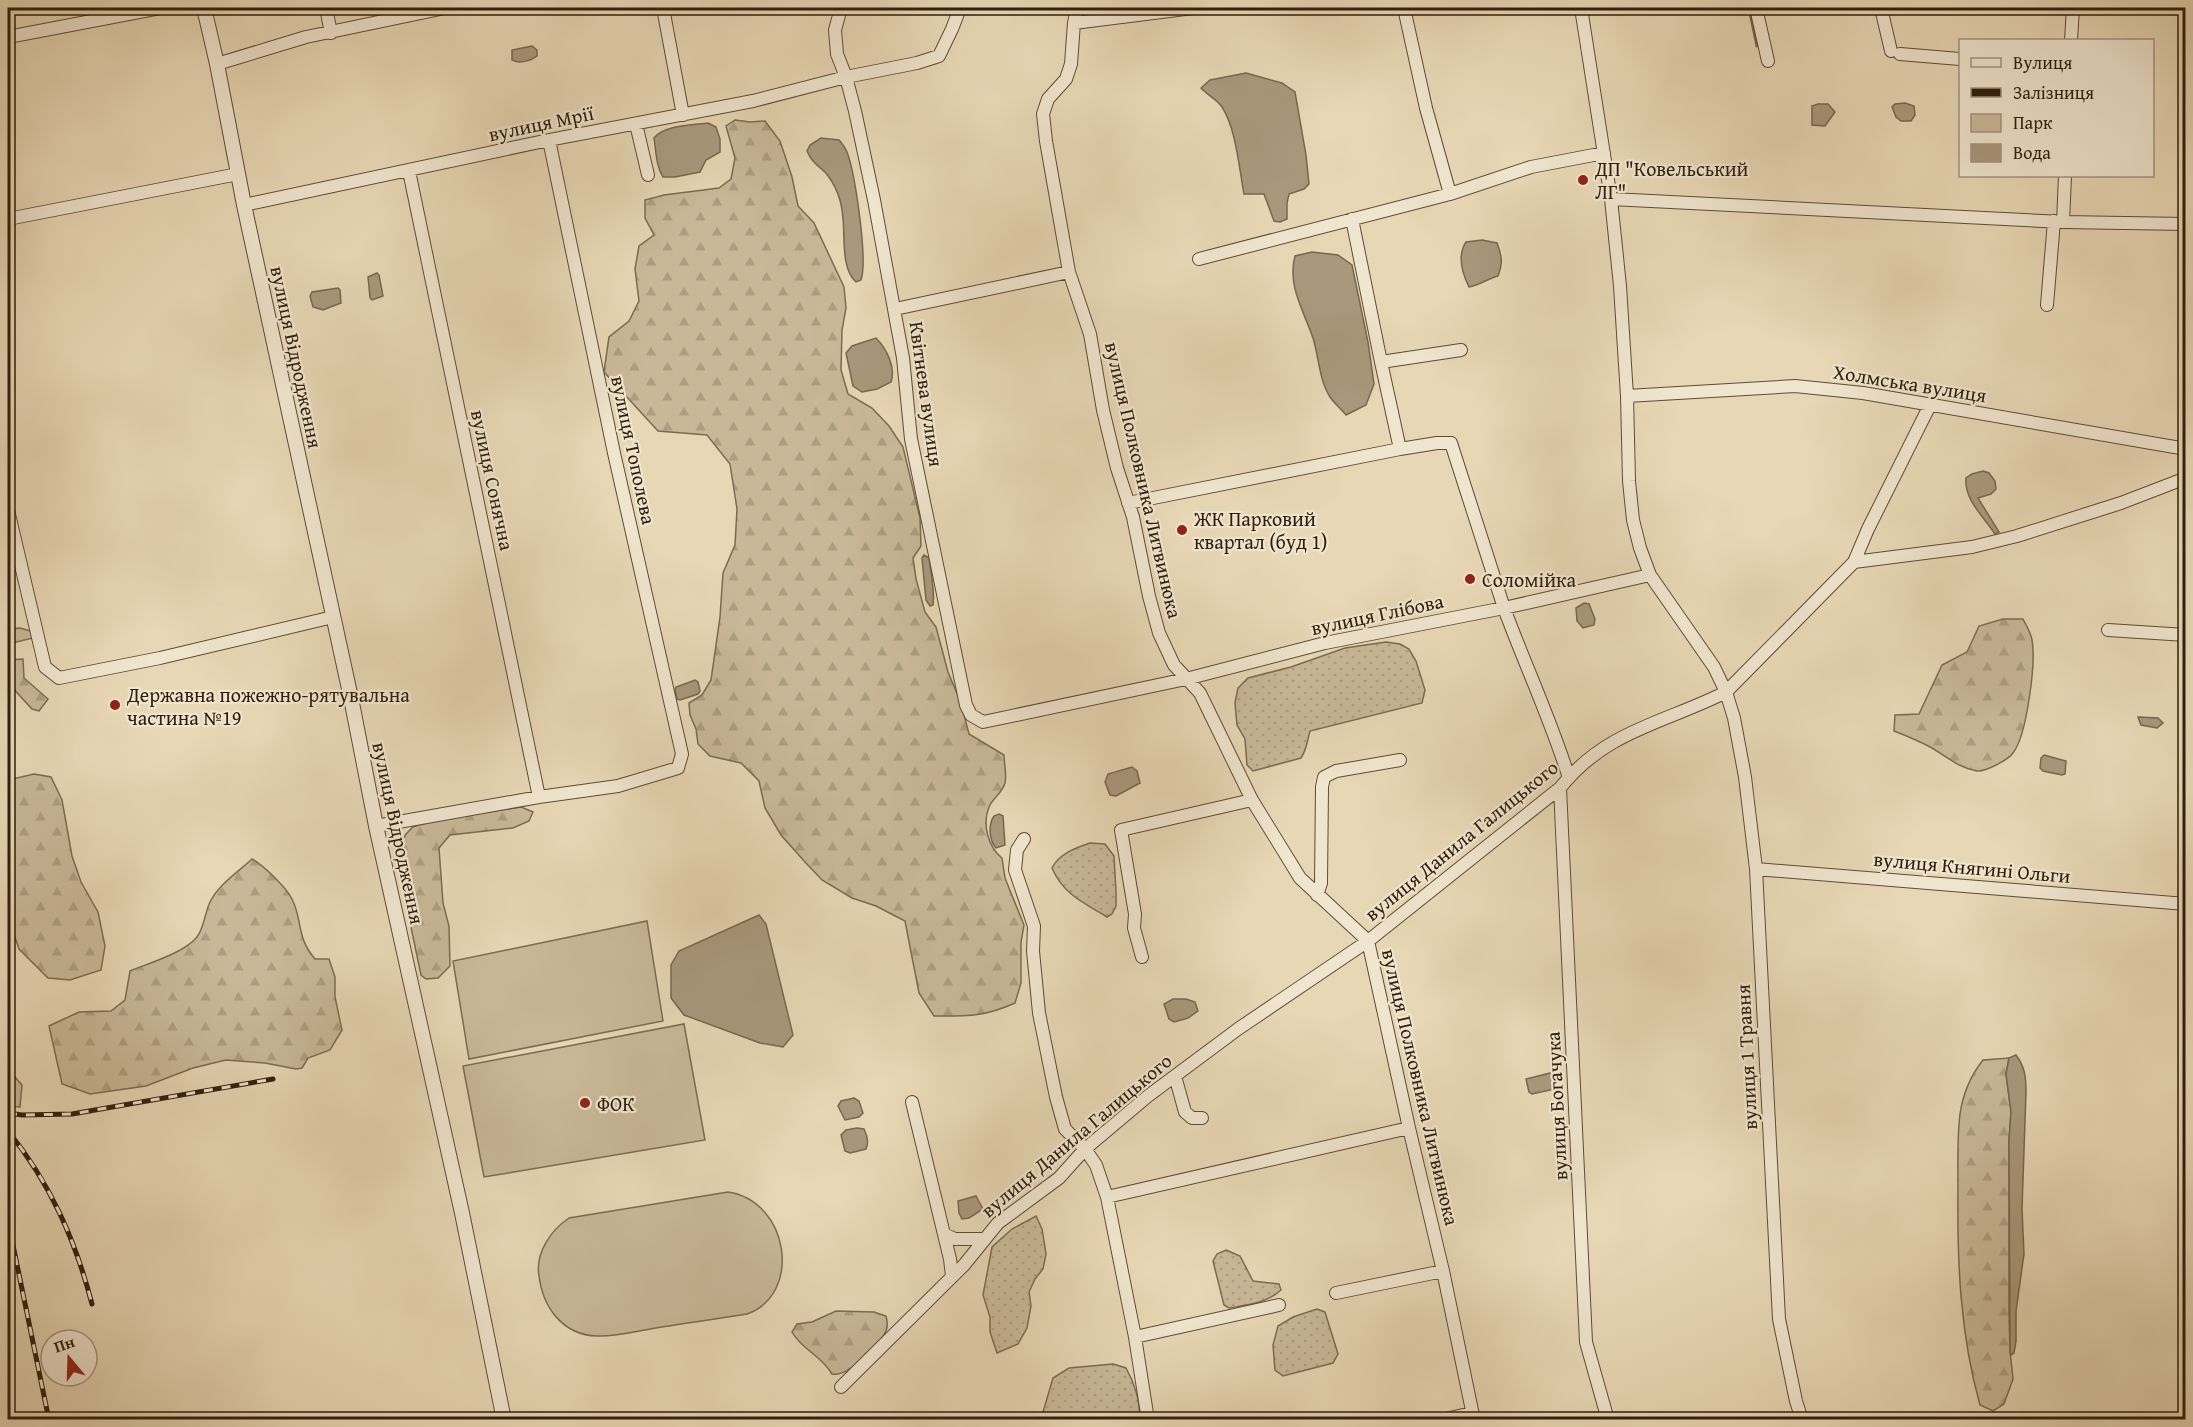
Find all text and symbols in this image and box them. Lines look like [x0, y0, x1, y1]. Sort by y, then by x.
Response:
legend [1959, 39, 2154, 177]
text: Вулиця [2013, 49, 2072, 76]
text: Залізниця [2013, 79, 2094, 106]
street label: вулиця Мрії [486, 98, 596, 148]
text: Парк [2013, 109, 2053, 136]
text: Вода [2013, 139, 2051, 166]
place label: ДП "Ковельський ЛГ" [1594, 154, 1749, 206]
marker: ДП "Ковельський ЛГ" [1576, 173, 1590, 187]
street label: вулиця Відродження [264, 263, 330, 451]
street label: Квітнева вулиця [902, 320, 952, 468]
street label: вулиця Полковника Литвинюка [1098, 339, 1190, 622]
street label: Холмська вулиця [1831, 357, 1989, 409]
street label: вулиця Тополева [604, 373, 664, 527]
street label: вулиця Сонячна [464, 407, 522, 554]
place label: ЖК Парковий квартал (буд 1) [1193, 504, 1327, 556]
marker: ЖК Парковий квартал (буд 1) [1175, 523, 1189, 537]
place label: Соломійка [1482, 565, 1577, 594]
marker: Соломійка [1463, 572, 1477, 586]
street label: вулиця Глібова [1308, 586, 1446, 642]
place label: Державна пожежно-рятувальна частина №19 [126, 680, 410, 732]
marker: Державна пожежно-рятувальна частина №19 [108, 698, 122, 712]
street label: вулиця Відродження [366, 739, 432, 927]
street label: вулиця Данила Галицького [1358, 753, 1564, 927]
street label: вулиця Княгині Ольги [1872, 844, 2072, 890]
street label: вулиця Полковника Литвинюка [1375, 946, 1467, 1229]
street label: вулиця 1 Травня [1728, 983, 1764, 1131]
street label: вулиця Богачука [1538, 1030, 1574, 1181]
street label: вулиця Данила Галицького [974, 1046, 1178, 1224]
place label: ФОК [597, 1089, 635, 1118]
marker: ФОК [578, 1096, 592, 1110]
north arrow [39, 1328, 99, 1388]
text: Пн [50, 1329, 78, 1359]

